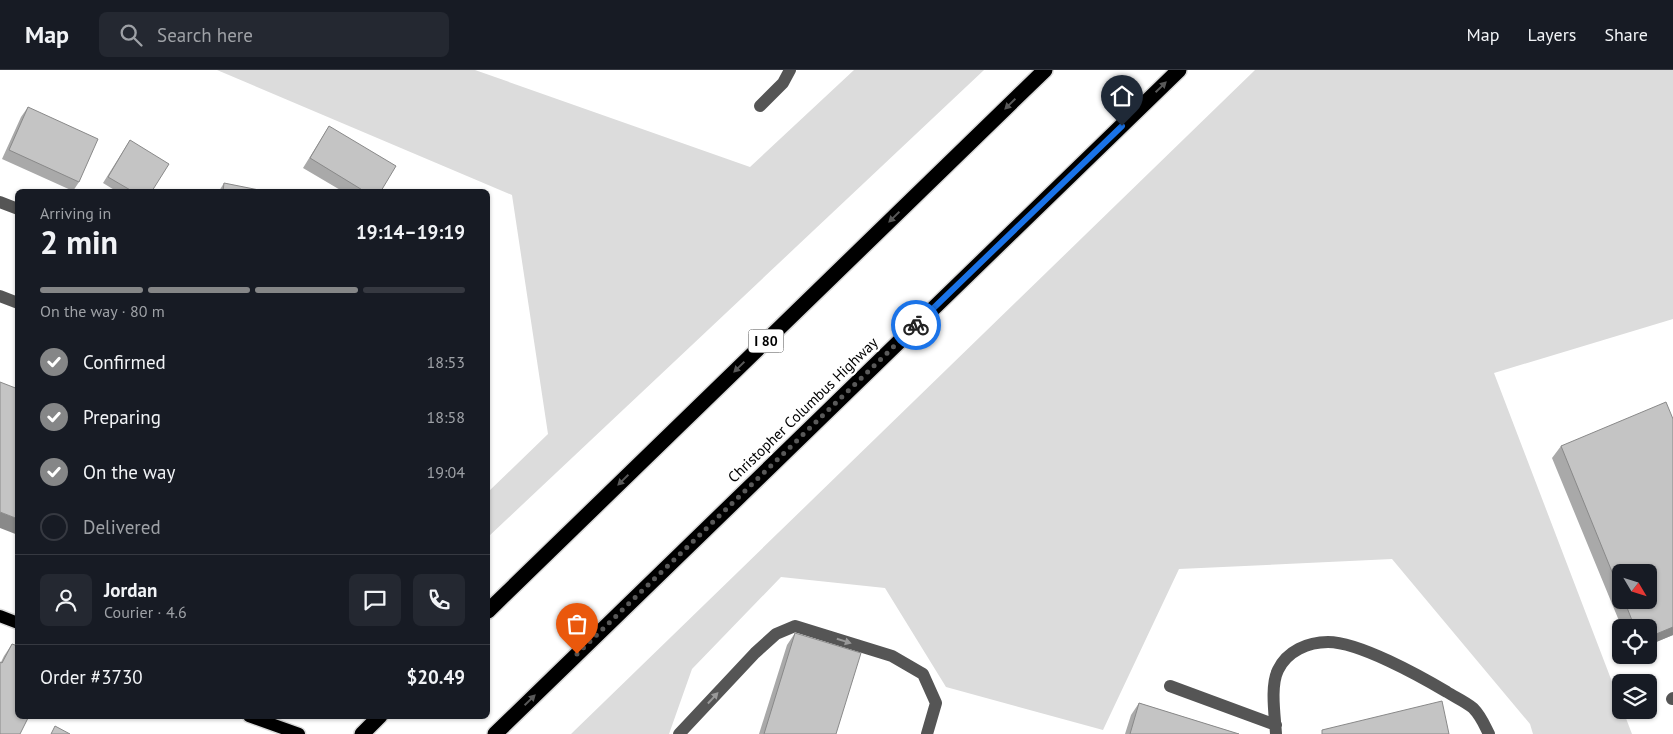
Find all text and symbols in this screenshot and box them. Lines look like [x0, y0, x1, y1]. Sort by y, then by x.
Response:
search box [99, 12, 449, 57]
text: Map [25, 19, 69, 50]
icon: search [117, 21, 145, 49]
text: Search here [157, 23, 253, 47]
text: Map [1467, 23, 1499, 46]
text: Layers [1527, 23, 1576, 46]
text: Share [1604, 23, 1648, 46]
pin [1101, 75, 1143, 126]
one-way arrow [1155, 81, 1167, 93]
icon: home [1108, 82, 1136, 110]
one-way arrow [1005, 98, 1017, 110]
text: Arriving in [40, 203, 111, 223]
one-way arrow [888, 211, 900, 223]
text: 19:14–19:19 [356, 220, 465, 244]
text: 2 min [40, 221, 118, 263]
courier [891, 300, 941, 350]
text: On the way · 80 m [40, 301, 165, 321]
icon: bike [902, 311, 930, 339]
road number: I 80 [748, 330, 784, 352]
street label: Christopher Columbus Highway [724, 333, 882, 486]
icon: check [40, 348, 68, 376]
text: Confirmed [83, 350, 166, 374]
text: 18:53 [427, 352, 465, 372]
one-way arrow [734, 361, 746, 373]
icon: check [40, 403, 68, 431]
text: Preparing [83, 405, 161, 429]
text: 18:58 [427, 407, 465, 427]
icon: check [40, 458, 68, 486]
text: On the way [83, 460, 175, 484]
text: 19:04 [427, 462, 465, 482]
one-way arrow [617, 474, 629, 486]
text: Delivered [83, 515, 161, 539]
north arrow [1612, 564, 1658, 609]
map controls [1612, 564, 1657, 719]
button: person [40, 574, 92, 626]
button: chat [349, 574, 401, 626]
button: phone [413, 574, 465, 626]
text: Jordan [104, 578, 157, 602]
text: Courier · 4.6 [104, 602, 187, 622]
pin [556, 603, 598, 654]
icon: bag [563, 610, 591, 638]
button: locate [1612, 619, 1657, 664]
one-way arrow [837, 637, 852, 645]
text: Order #3730 [40, 665, 143, 689]
text: $20.49 [406, 665, 465, 689]
button: layers [1612, 674, 1657, 719]
one-way arrow [707, 693, 719, 705]
one-way arrow [523, 694, 535, 706]

